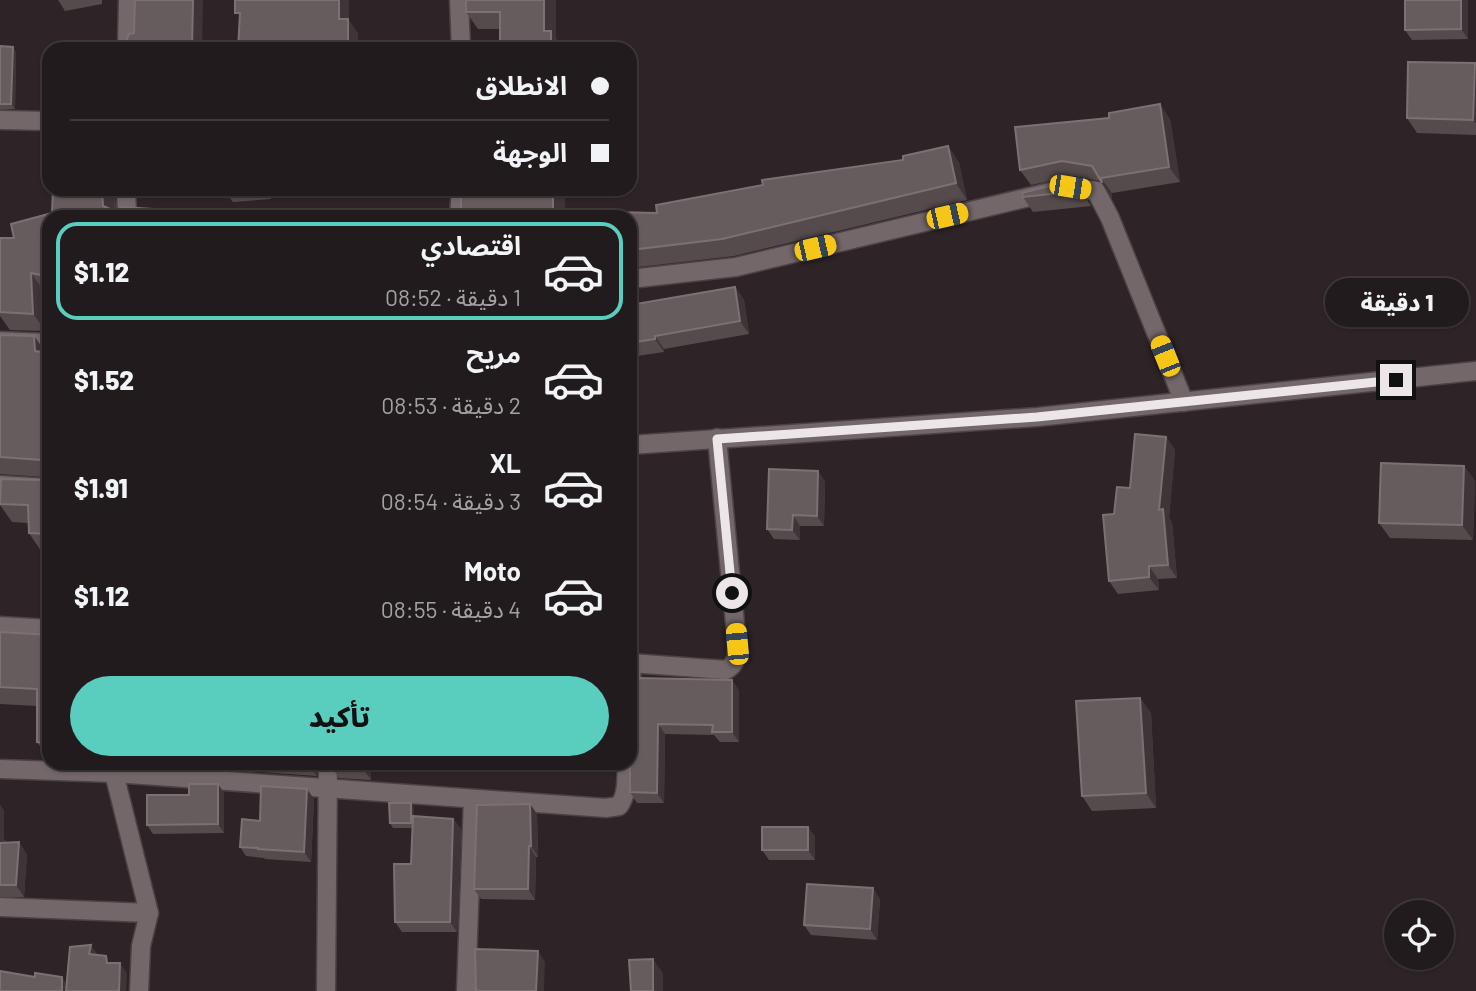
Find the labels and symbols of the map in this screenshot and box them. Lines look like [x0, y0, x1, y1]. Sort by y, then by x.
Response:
car [1048, 173, 1093, 201]
car [925, 201, 970, 231]
car [793, 233, 838, 263]
callout: 1 دقيقة [1324, 278, 1468, 328]
car [1148, 333, 1183, 379]
route end [1380, 364, 1412, 396]
route start [716, 577, 748, 609]
car [725, 622, 750, 666]

